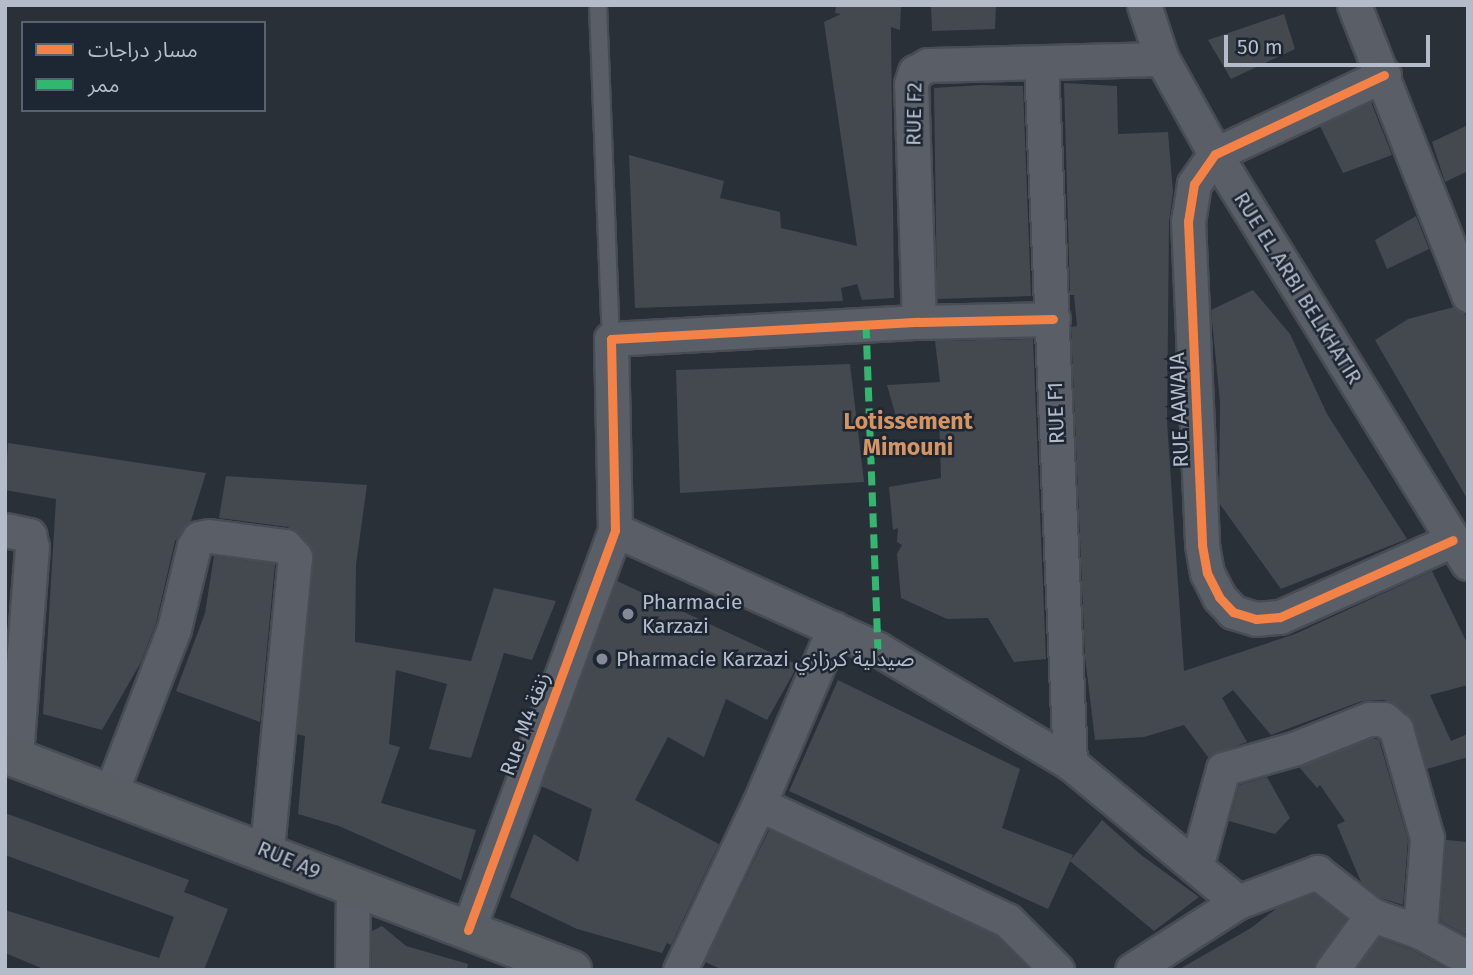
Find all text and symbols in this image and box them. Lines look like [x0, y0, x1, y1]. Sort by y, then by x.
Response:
legend [21, 21, 266, 112]
scale bar [1228, 21, 1434, 65]
text: 50 m [1237, 34, 1283, 60]
text: مسار دراجات [88, 37, 198, 63]
text: ممر [88, 72, 119, 98]
street label: RUE F2 [901, 82, 927, 146]
street label: RUE EL ARBI BELKHATIR [1229, 187, 1367, 389]
street label: RUE AAWAJA [1164, 352, 1194, 468]
street label: RUE F1 [1042, 382, 1070, 444]
district label: Lotissement Mimouni [843, 407, 973, 461]
place label: Pharmacie Karzazi [642, 589, 742, 639]
marker: Pharmacie Karzazi [620, 606, 636, 622]
place label: Pharmacie Karzazi صيدلية كرزازي [616, 646, 914, 672]
marker: Pharmacie Karzazi صيدلية كرزازي [594, 651, 610, 667]
street label: Rue M4 زنقة [495, 669, 555, 779]
street label: RUE A9 [254, 835, 324, 885]

